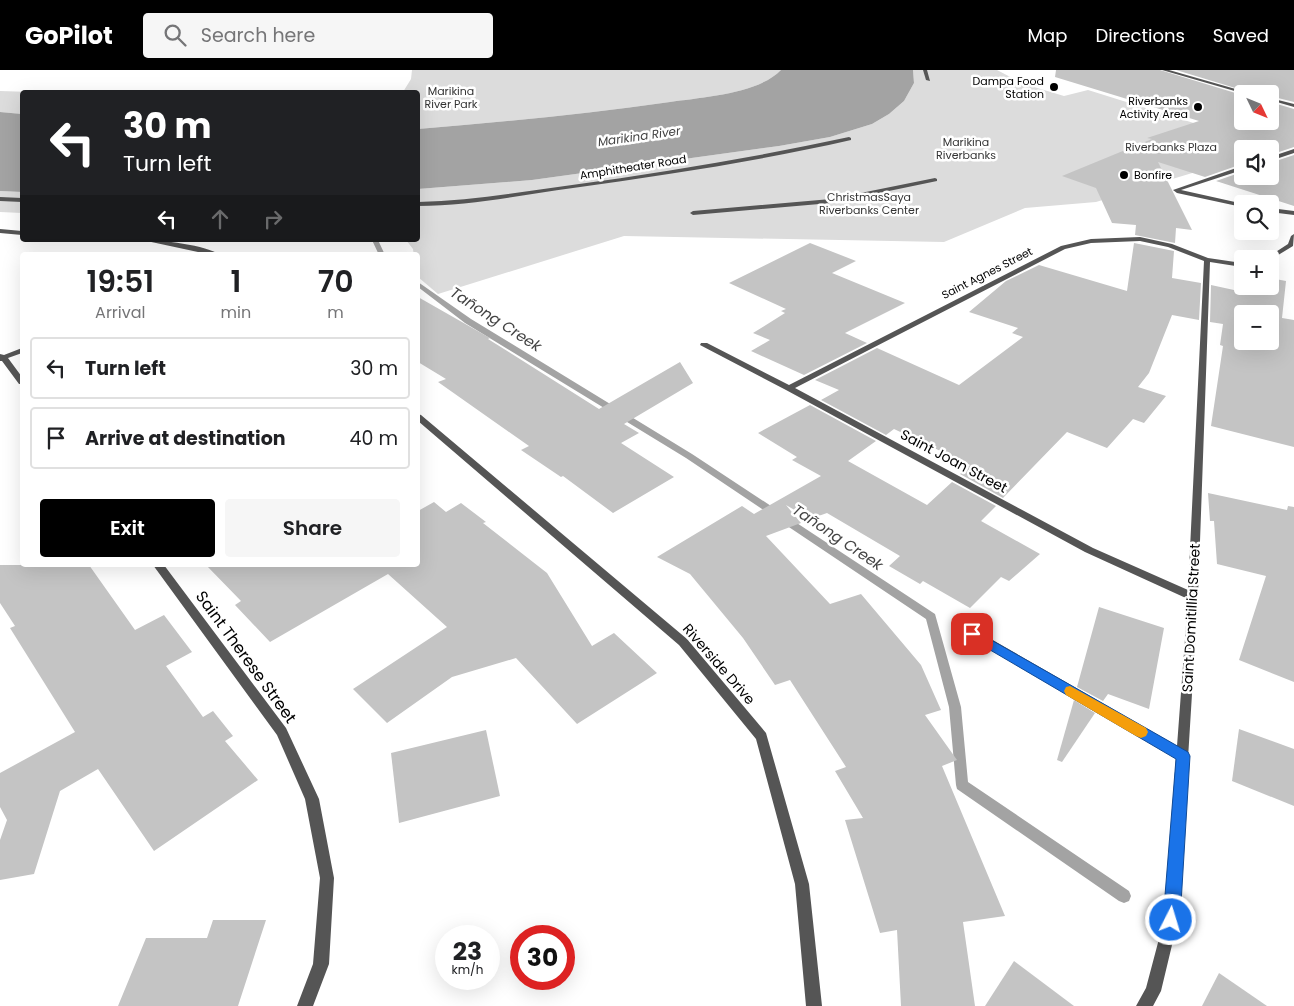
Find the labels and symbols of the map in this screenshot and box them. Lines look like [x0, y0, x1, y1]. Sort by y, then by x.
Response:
place label: Dampa Food Station [973, 73, 1044, 102]
marker: Dampa Food Station [1048, 81, 1060, 93]
park label: Marikina River Park [425, 83, 478, 112]
north arrow [1234, 85, 1279, 130]
place label: Riverbanks Activity Area [1119, 93, 1188, 122]
marker: Riverbanks Activity Area [1192, 101, 1204, 113]
water label: Marikina River [597, 122, 682, 150]
park label: Marikina Riverbanks [936, 134, 996, 163]
park label: Riverbanks Plaza [1125, 139, 1217, 155]
street label: Amphitheater Road [579, 151, 687, 183]
place label: Bonfire [1134, 167, 1172, 183]
marker: Bonfire [1118, 169, 1130, 181]
park label: ChristmasSaya Riverbanks Center [819, 189, 919, 218]
street label: Saint Agnes Street [939, 243, 1035, 303]
water label: Tañong Creek [446, 282, 547, 357]
street label: Saint Joan Street [897, 424, 1011, 498]
water label: Tañong Creek [789, 499, 889, 576]
street label: Saint Domitillia Street [1177, 543, 1205, 693]
street label: Saint Therese Street [190, 586, 302, 728]
pin [951, 613, 993, 655]
street label: Riverside Drive [678, 619, 760, 709]
position arrow [1144, 893, 1196, 945]
speed limit sign: 30 [510, 925, 575, 990]

